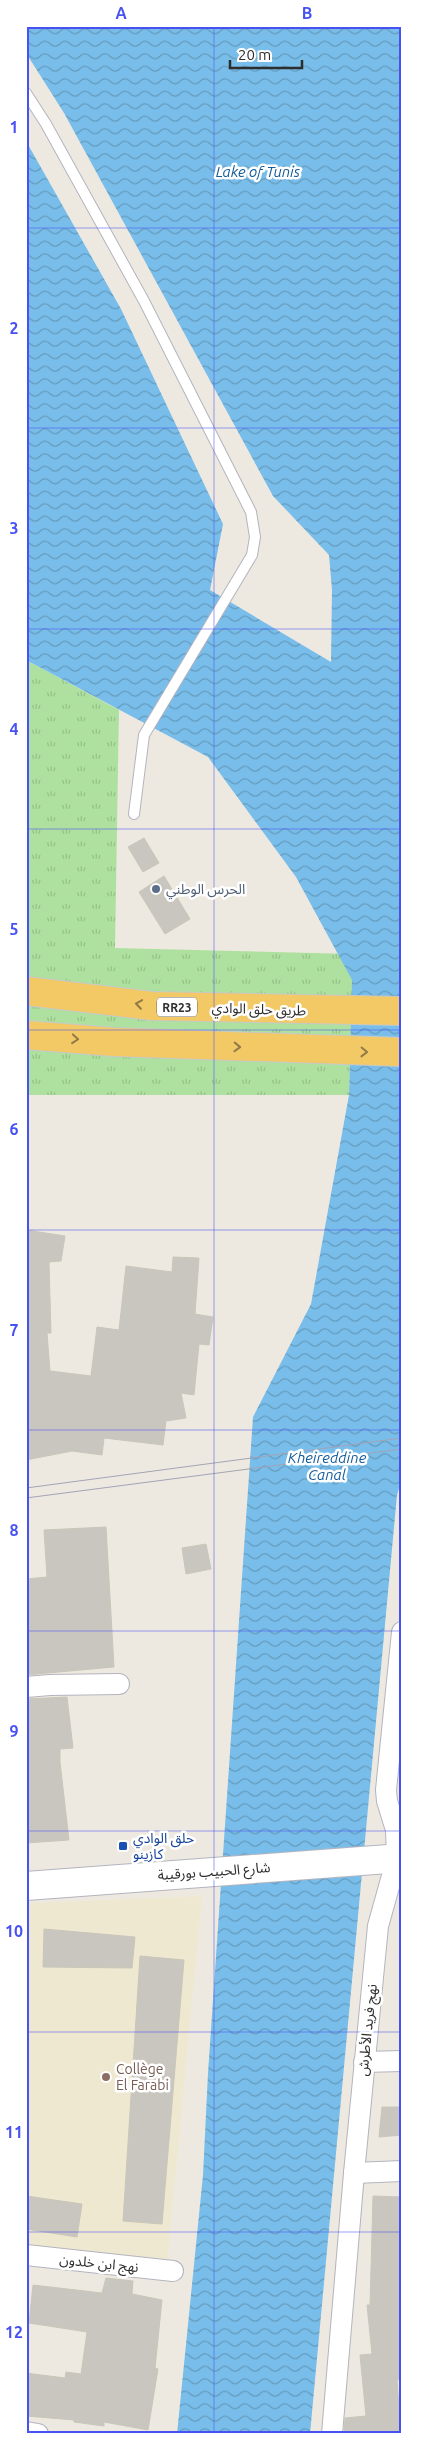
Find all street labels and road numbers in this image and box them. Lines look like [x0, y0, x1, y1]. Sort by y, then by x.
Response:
road number: RR23 [157, 998, 197, 1016]
street label: طريق حلق الوادي [211, 999, 307, 1022]
street label: شارع الحبيب بورقيبة [157, 1859, 271, 1886]
street label: نهج فريد الأطرش [354, 1983, 383, 2077]
street label: نهج ابن خلدون [58, 2251, 140, 2278]

